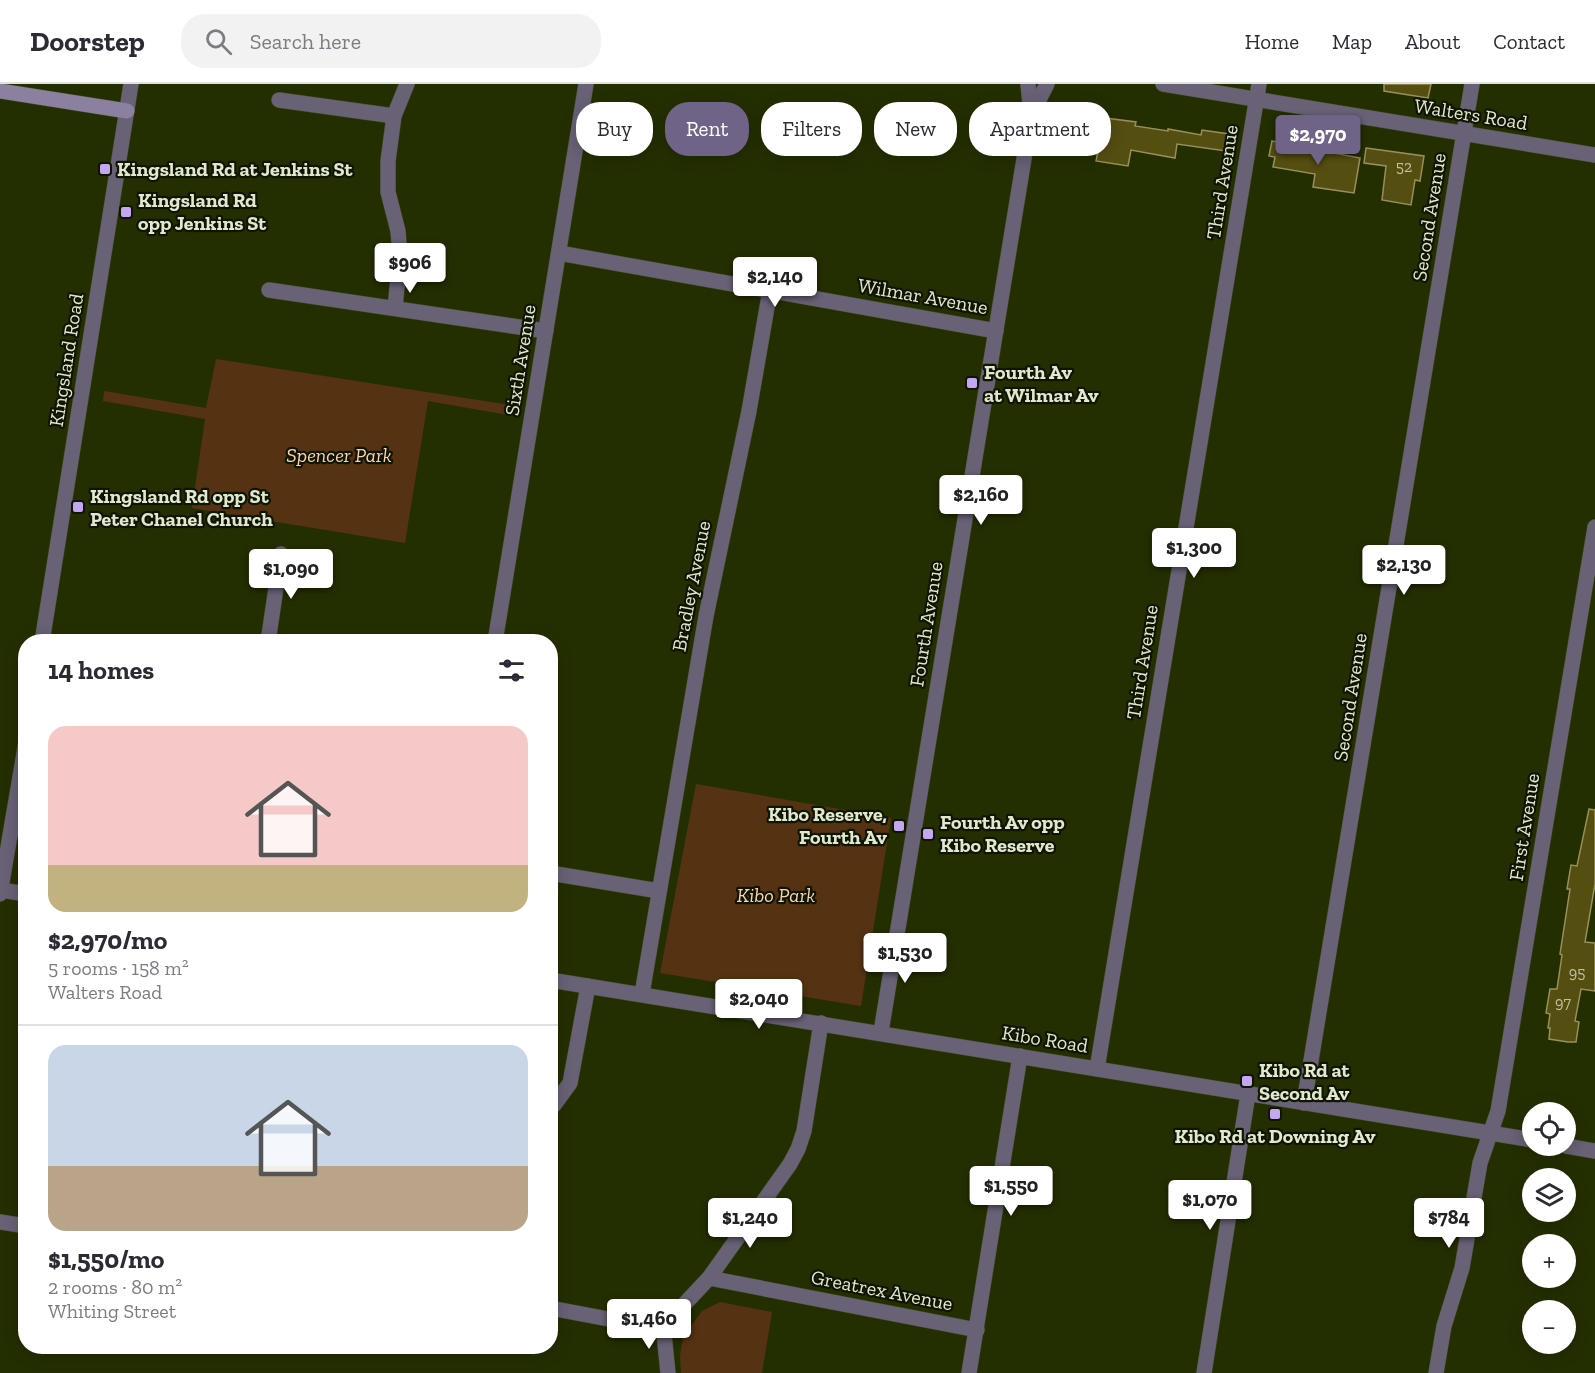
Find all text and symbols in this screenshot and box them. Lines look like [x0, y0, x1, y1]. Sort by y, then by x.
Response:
search box [181, 14, 601, 68]
text: Doorstep [30, 25, 145, 58]
icon: search [202, 25, 235, 58]
text: Search here [250, 28, 361, 55]
text: Home [1245, 29, 1299, 54]
text: Map [1332, 29, 1372, 54]
text: About [1405, 29, 1460, 54]
text: Contact [1493, 29, 1565, 54]
street label: Walters Road [1413, 93, 1529, 135]
chip: Buy [576, 102, 653, 156]
chip: Rent [665, 102, 749, 156]
chip: Filters [761, 102, 862, 156]
chip: New [874, 102, 957, 156]
chip: Apartment [969, 102, 1111, 156]
pin: $2,970 [1269, 115, 1367, 166]
text: $2,970 [1289, 122, 1347, 146]
street label: Third Avenue [1201, 123, 1243, 241]
street label: Second Avenue [1407, 151, 1451, 283]
place label: Kingsland Rd at Jenkins St [117, 157, 354, 181]
house number: 52 [1396, 157, 1412, 176]
marker: Kingsland Rd at Jenkins St [98, 162, 112, 176]
place label: Kingsland Rd opp Jenkins St [138, 188, 267, 235]
marker: Kingsland Rd opp Jenkins St [119, 205, 133, 219]
pin: $906 [374, 243, 446, 294]
text: $906 [389, 250, 431, 274]
pin: $2,140 [726, 257, 824, 308]
text: $2,140 [747, 264, 803, 288]
street label: Wilmar Avenue [856, 273, 990, 319]
street label: Kingsland Road [44, 292, 88, 428]
street label: Sixth Avenue [499, 303, 541, 417]
place label: Fourth Av at Wilmar Av [984, 360, 1099, 407]
marker: Fourth Av at Wilmar Av [965, 376, 979, 390]
park label: Spencer Park [286, 443, 392, 467]
pin: $2,160 [932, 475, 1030, 526]
text: $2,160 [953, 482, 1009, 506]
place label: Kingsland Rd opp St Peter Chanel Church [90, 484, 273, 531]
marker: Kingsland Rd opp St Peter Chanel Church [71, 500, 85, 514]
street label: Bradley Avenue [667, 519, 715, 653]
pin: $1,300 [1145, 528, 1243, 579]
text: $1,300 [1166, 535, 1222, 559]
pin: $2,130 [1355, 545, 1453, 596]
pin: $1,090 [242, 549, 340, 600]
text: $2,130 [1376, 552, 1432, 576]
text: $1,090 [263, 556, 319, 580]
street label: Fourth Avenue [904, 560, 948, 688]
street label: Third Avenue [1121, 603, 1163, 721]
street label: Second Avenue [1328, 631, 1372, 763]
text: 14 homes [48, 654, 154, 686]
icon: filters [495, 654, 528, 687]
icon: home [234, 765, 342, 873]
street label: First Avenue [1504, 771, 1544, 883]
place label: Kibo Reserve, Fourth Av [768, 802, 887, 849]
place label: Fourth Av opp Kibo Reserve [940, 810, 1065, 857]
marker: Kibo Reserve, Fourth Av [892, 819, 906, 833]
marker: Fourth Av opp Kibo Reserve [921, 827, 935, 841]
park label: Kibo Park [737, 883, 815, 907]
text: $2,970/mo [48, 924, 167, 956]
pin: $1,530 [856, 933, 954, 984]
text: $1,530 [878, 940, 932, 964]
text: 5 rooms · 158 m² [48, 956, 189, 980]
house number: 95 [1569, 963, 1585, 982]
pin: $2,040 [710, 979, 808, 1030]
text: Walters Road [48, 980, 162, 1004]
text: $2,040 [729, 986, 789, 1010]
house number: 97 [1555, 993, 1571, 1012]
street label: Kibo Road [1000, 1020, 1090, 1058]
place label: Kibo Rd at Second Av [1259, 1058, 1351, 1105]
marker: Kibo Rd at Second Av [1240, 1074, 1254, 1088]
icon: home [234, 1084, 342, 1192]
map controls [1522, 1102, 1576, 1354]
button: locate [1522, 1102, 1576, 1156]
marker: Kibo Rd at Downing Av [1268, 1107, 1282, 1121]
place label: Kibo Rd at Downing Av [1174, 1124, 1376, 1148]
pin: $1,550 [962, 1166, 1060, 1217]
button: layers [1522, 1168, 1576, 1222]
text: $1,550 [984, 1173, 1038, 1197]
pin: $1,070 [1161, 1180, 1259, 1231]
text: $1,070 [1182, 1187, 1238, 1211]
pin: $1,240 [701, 1198, 799, 1249]
pin: $784 [1413, 1198, 1485, 1249]
text: $1,240 [722, 1205, 778, 1229]
text: $784 [1428, 1205, 1470, 1229]
button: + [1522, 1234, 1576, 1288]
text: $1,550/mo [48, 1243, 164, 1275]
street label: Greatrex Avenue [809, 1264, 955, 1316]
text: 2 rooms · 80 m² [48, 1275, 182, 1299]
text: Whiting Street [48, 1299, 176, 1323]
pin: $1,460 [600, 1299, 698, 1350]
button: − [1522, 1300, 1576, 1354]
text: $1,460 [621, 1306, 677, 1330]

